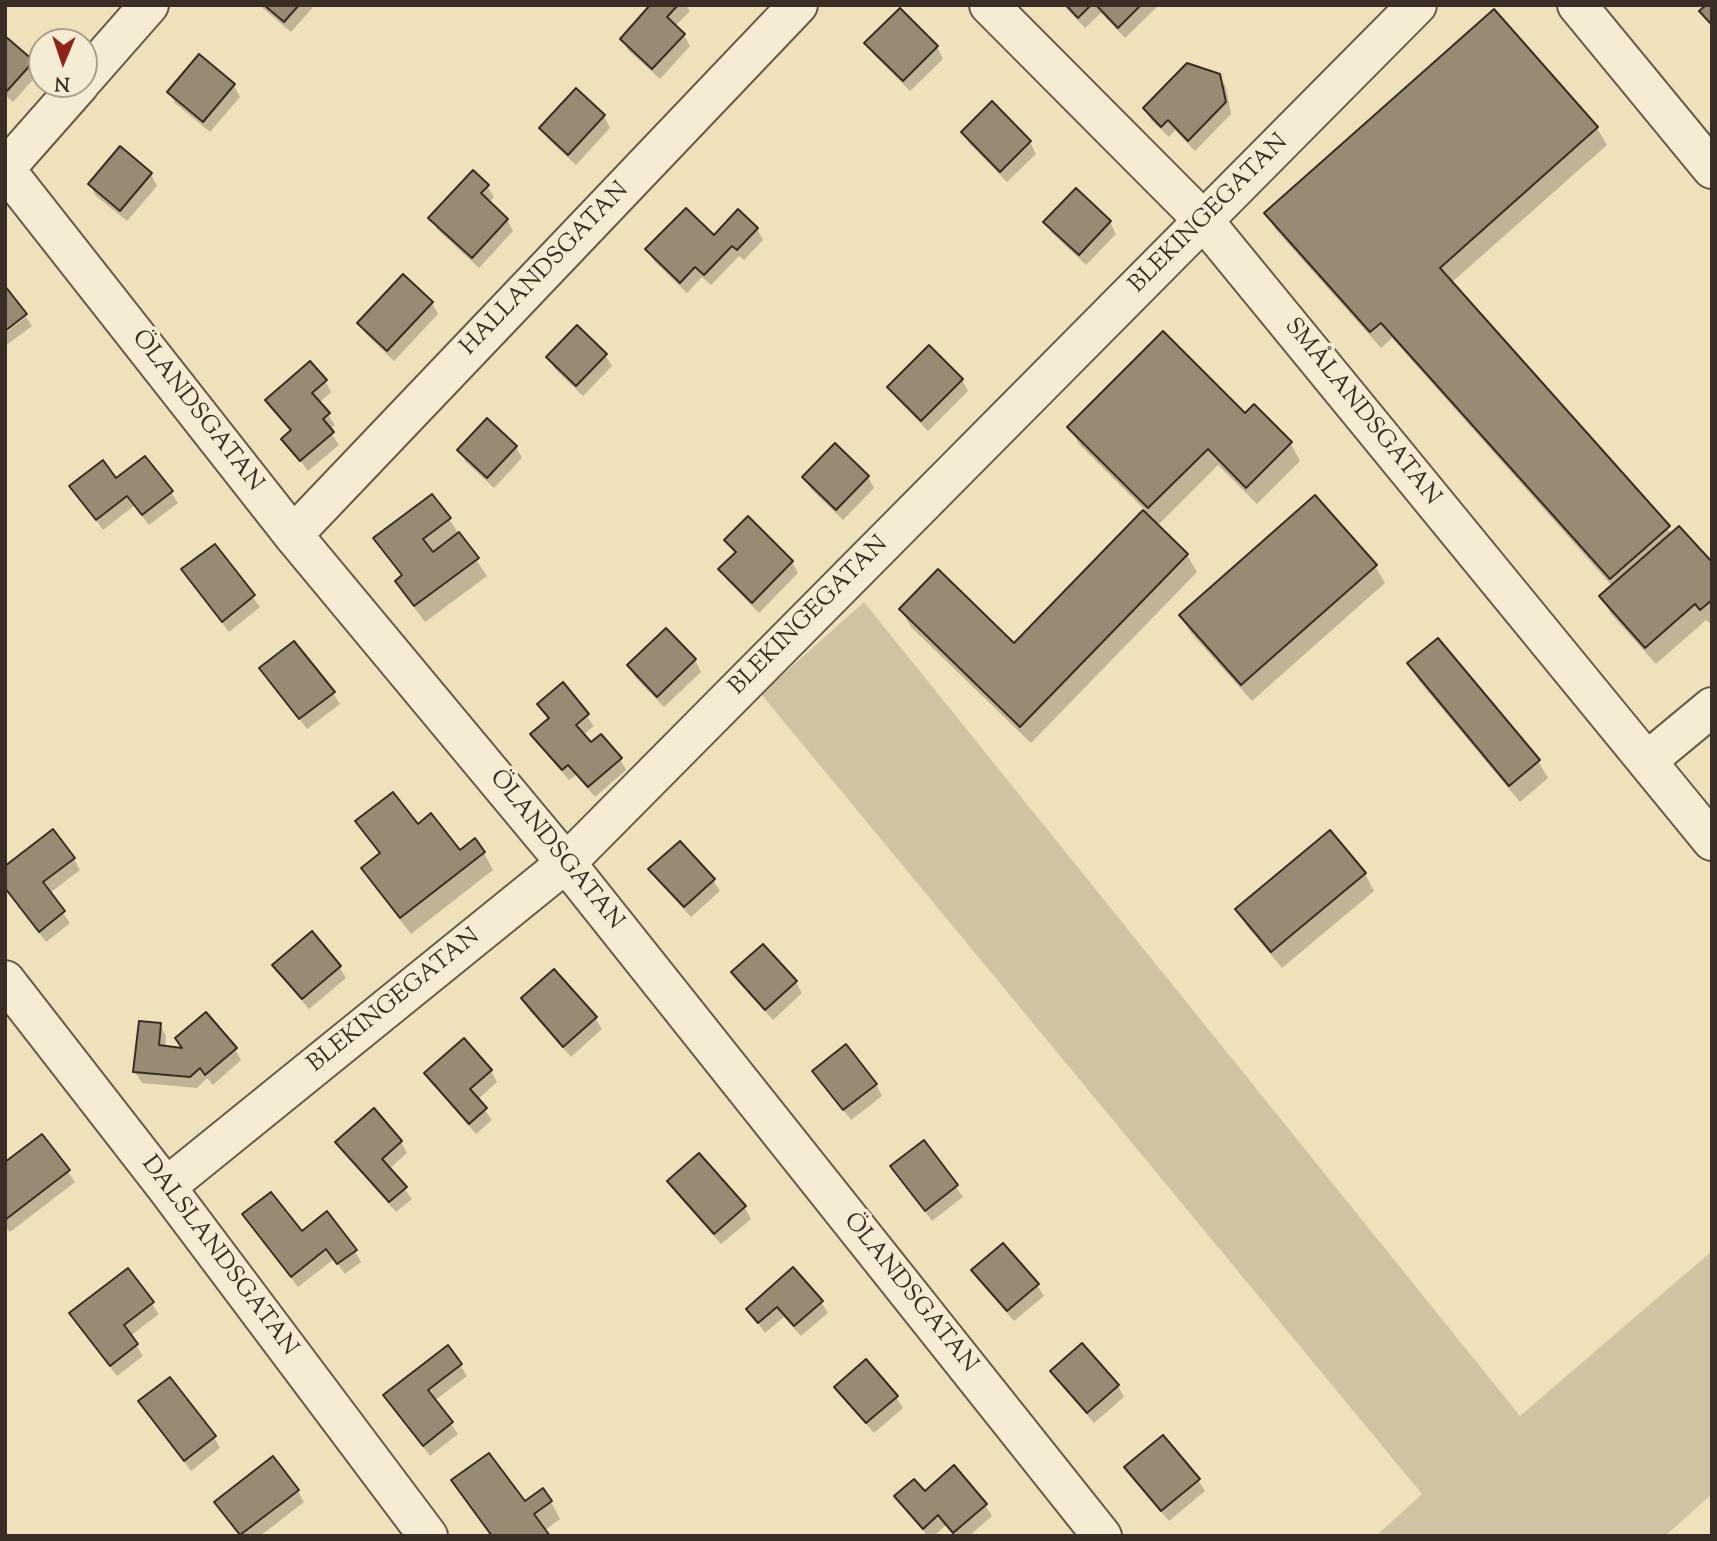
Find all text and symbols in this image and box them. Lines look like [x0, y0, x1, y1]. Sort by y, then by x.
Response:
north arrow [28, 28, 98, 98]
text: N [54, 69, 70, 96]
street label: BLEKINGEGATAN [1125, 130, 1295, 300]
street label: HALLANDSGATAN [456, 177, 636, 363]
street label: SMÅLANDSGATAN [1277, 314, 1445, 512]
street label: ÖLANDSGATAN [124, 325, 268, 499]
street label: BLEKINGEGATAN [725, 532, 895, 702]
street label: ÖLANDSGATAN [482, 765, 628, 937]
street label: BLEKINGEGATAN [303, 924, 487, 1080]
street label: DALSLANDSGATAN [133, 1151, 303, 1363]
street label: ÖLANDSGATAN [836, 1208, 982, 1380]

